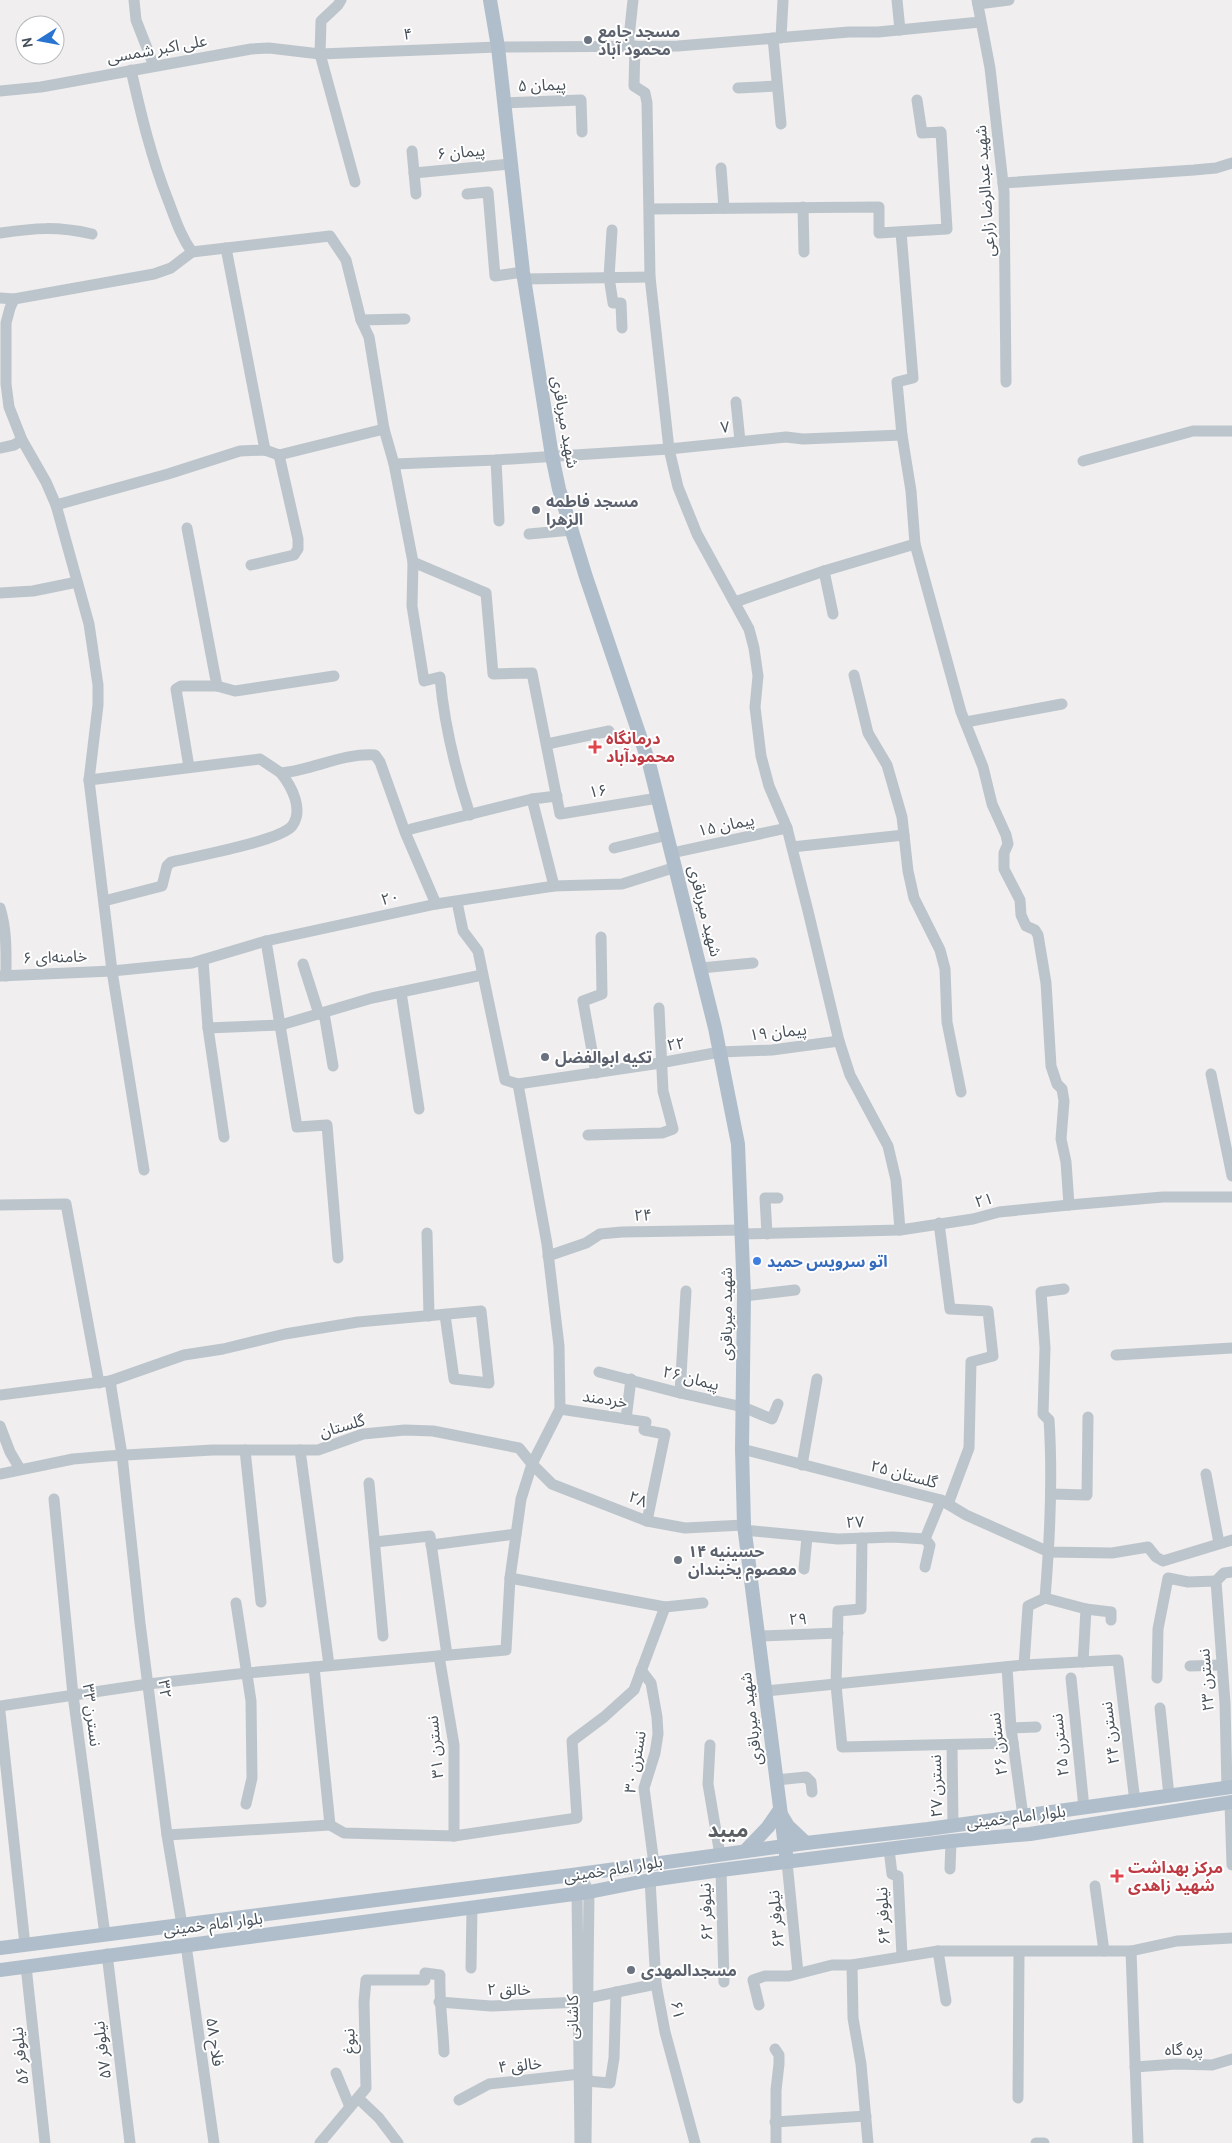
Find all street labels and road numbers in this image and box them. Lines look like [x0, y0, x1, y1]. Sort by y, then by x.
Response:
street label: ۴ [403, 24, 413, 44]
street label: علی اکبر شمسی [106, 31, 208, 67]
street label: پیمان ۵ [517, 75, 567, 96]
street label: شهید عبدالرضا زارعی [971, 125, 999, 257]
street label: پیمان ۶ [436, 140, 486, 165]
street label: شهید میرباقری [548, 374, 582, 470]
street label: ۷ [719, 417, 731, 437]
street label: ۱۶ [587, 780, 609, 802]
street label: پیمان ۱۵ [696, 810, 756, 841]
street label: شهید میرباقری [684, 863, 726, 959]
street label: ۲۰ [379, 887, 401, 909]
street label: خامنه‌ای ۶ [22, 946, 88, 968]
street label: پیمان ۱۹ [748, 1020, 808, 1046]
street label: ۲۲ [665, 1033, 687, 1055]
street label: ۲۱ [973, 1189, 995, 1211]
street label: ۲۴ [634, 1205, 652, 1225]
street label: شهید میرباقری [717, 1267, 736, 1361]
street label: پیمان ۲۶ [661, 1362, 721, 1395]
street label: خردمند [581, 1386, 629, 1412]
street label: گلستان [317, 1410, 367, 1442]
street label: گلستان ۲۵ [868, 1456, 940, 1492]
street label: ۲۸ [626, 1487, 650, 1511]
street label: ۲۷ [846, 1512, 864, 1532]
street label: ۲۹ [789, 1609, 807, 1629]
street label: نسترن ۲۳ [1194, 1648, 1218, 1712]
street label: شهید میرباقری [736, 1671, 766, 1767]
street label: ۳۲ [154, 1679, 176, 1699]
street label: نسترن ۳۳ [79, 1683, 105, 1747]
street label: نسترن ۲۴ [1097, 1701, 1123, 1765]
street label: نسترن ۲۶ [985, 1712, 1011, 1776]
street label: نسترن ۲۵ [1047, 1713, 1073, 1777]
street label: نسترن ۳۱ [423, 1715, 447, 1779]
street label: نسترن ۳۰ [620, 1729, 650, 1795]
street label: نسترن ۲۷ [926, 1754, 946, 1818]
street label: بلوار امام خمینی [965, 1801, 1067, 1836]
street label: بلوار امام خمینی [562, 1852, 664, 1889]
street label: نیلوفر ۶۲ [695, 1883, 717, 1941]
street label: نیلوفر ۶۴ [872, 1887, 894, 1945]
street label: نیلوفر ۶۳ [764, 1889, 788, 1949]
street label: بلوار امام خمینی [162, 1908, 264, 1943]
street label: خالق ۲ [487, 1980, 531, 2000]
street label: کاشانی [563, 1994, 582, 2039]
street label: ۶۱ [667, 1999, 689, 2021]
street label: فلاح ۵۸ [199, 2016, 228, 2068]
street label: نیلوفر ۵۷ [89, 2020, 115, 2080]
street label: نیلوفر ۵۶ [8, 2026, 32, 2086]
street label: نبوغ [339, 2028, 362, 2054]
street label: پره گاه [1165, 2040, 1203, 2060]
street label: خالق ۴ [497, 2053, 543, 2078]

